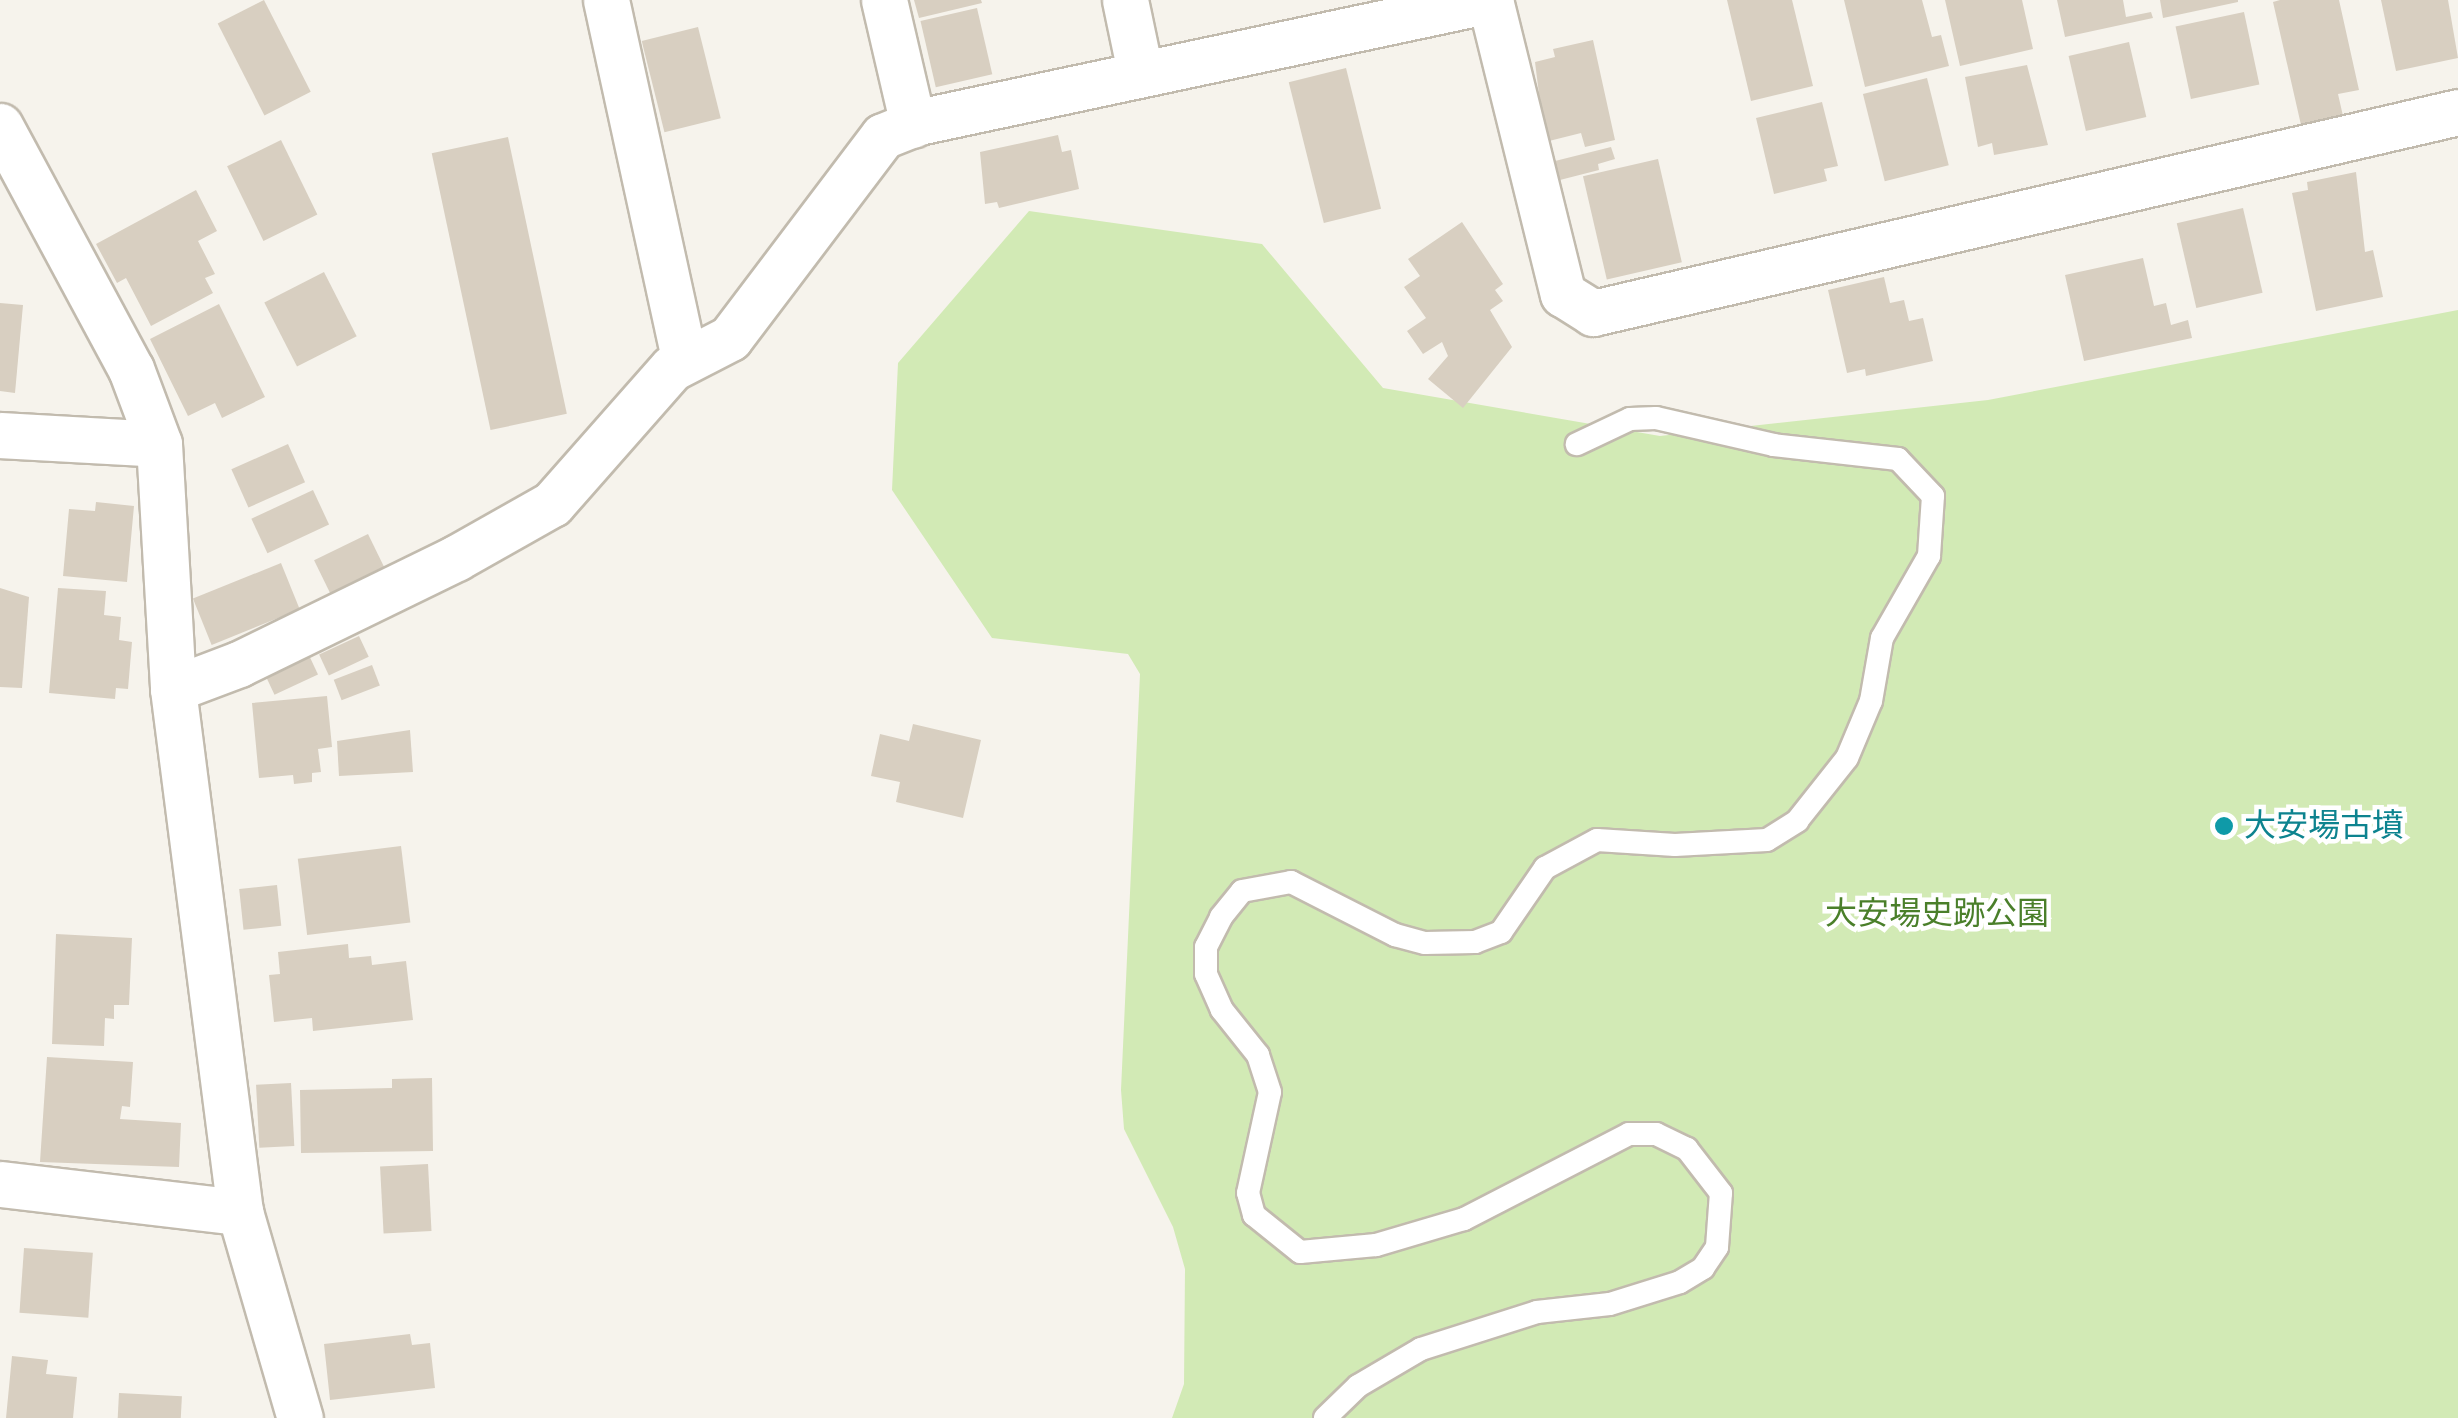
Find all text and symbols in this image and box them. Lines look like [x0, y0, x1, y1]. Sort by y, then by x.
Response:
place label: 大安場古墳 [2244, 807, 2404, 845]
marker: 大安場古墳 [2213, 815, 2235, 837]
park label: 大安場史跡公園 [1825, 895, 2049, 933]

